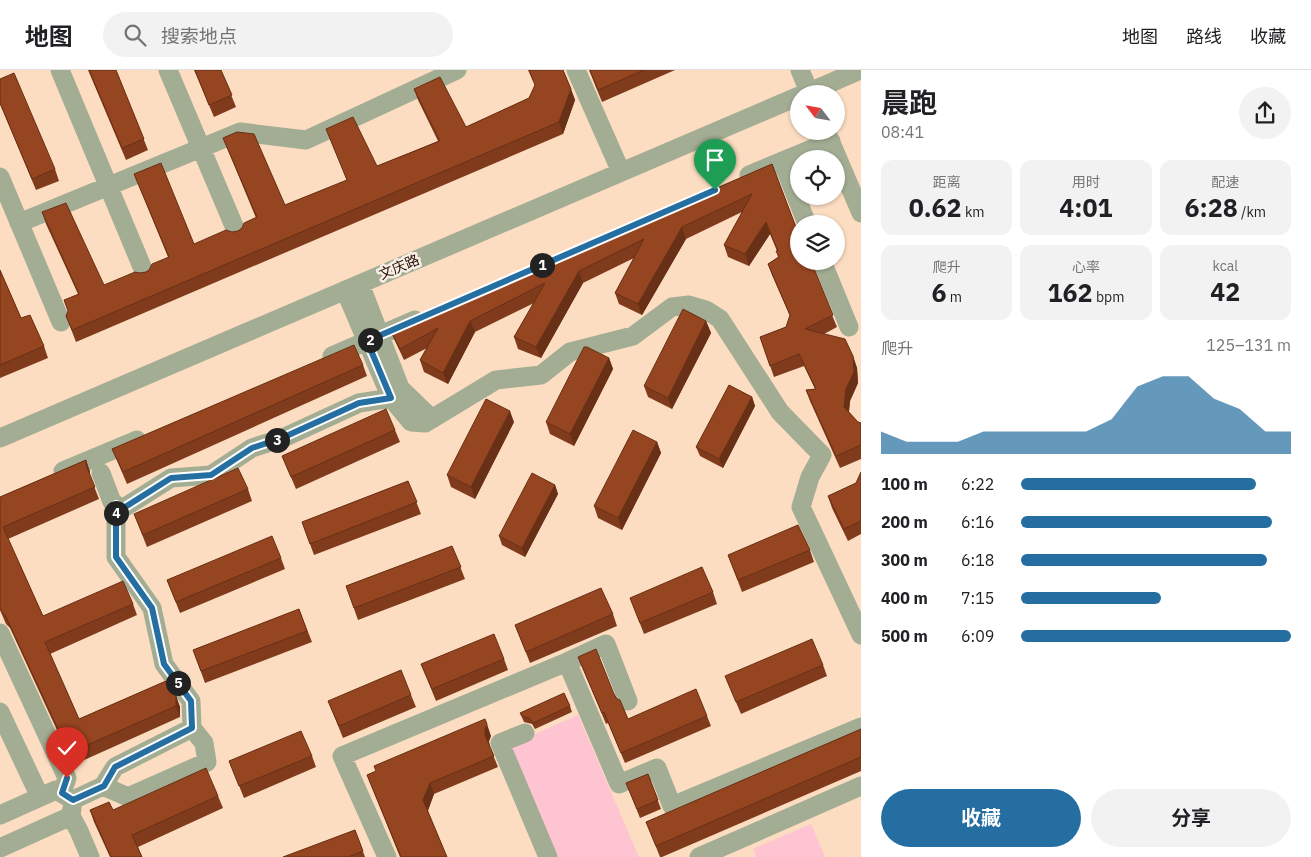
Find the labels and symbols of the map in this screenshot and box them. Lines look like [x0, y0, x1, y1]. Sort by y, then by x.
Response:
north arrow [790, 85, 845, 140]
pin [694, 139, 736, 190]
street label: 文庆路 [376, 251, 422, 283]
pin: 1 [530, 252, 554, 278]
pin: 2 [358, 328, 382, 352]
pin: 3 [264, 428, 290, 452]
pin: 4 [104, 500, 128, 526]
pin: 5 [166, 670, 190, 696]
pin [46, 727, 88, 778]

